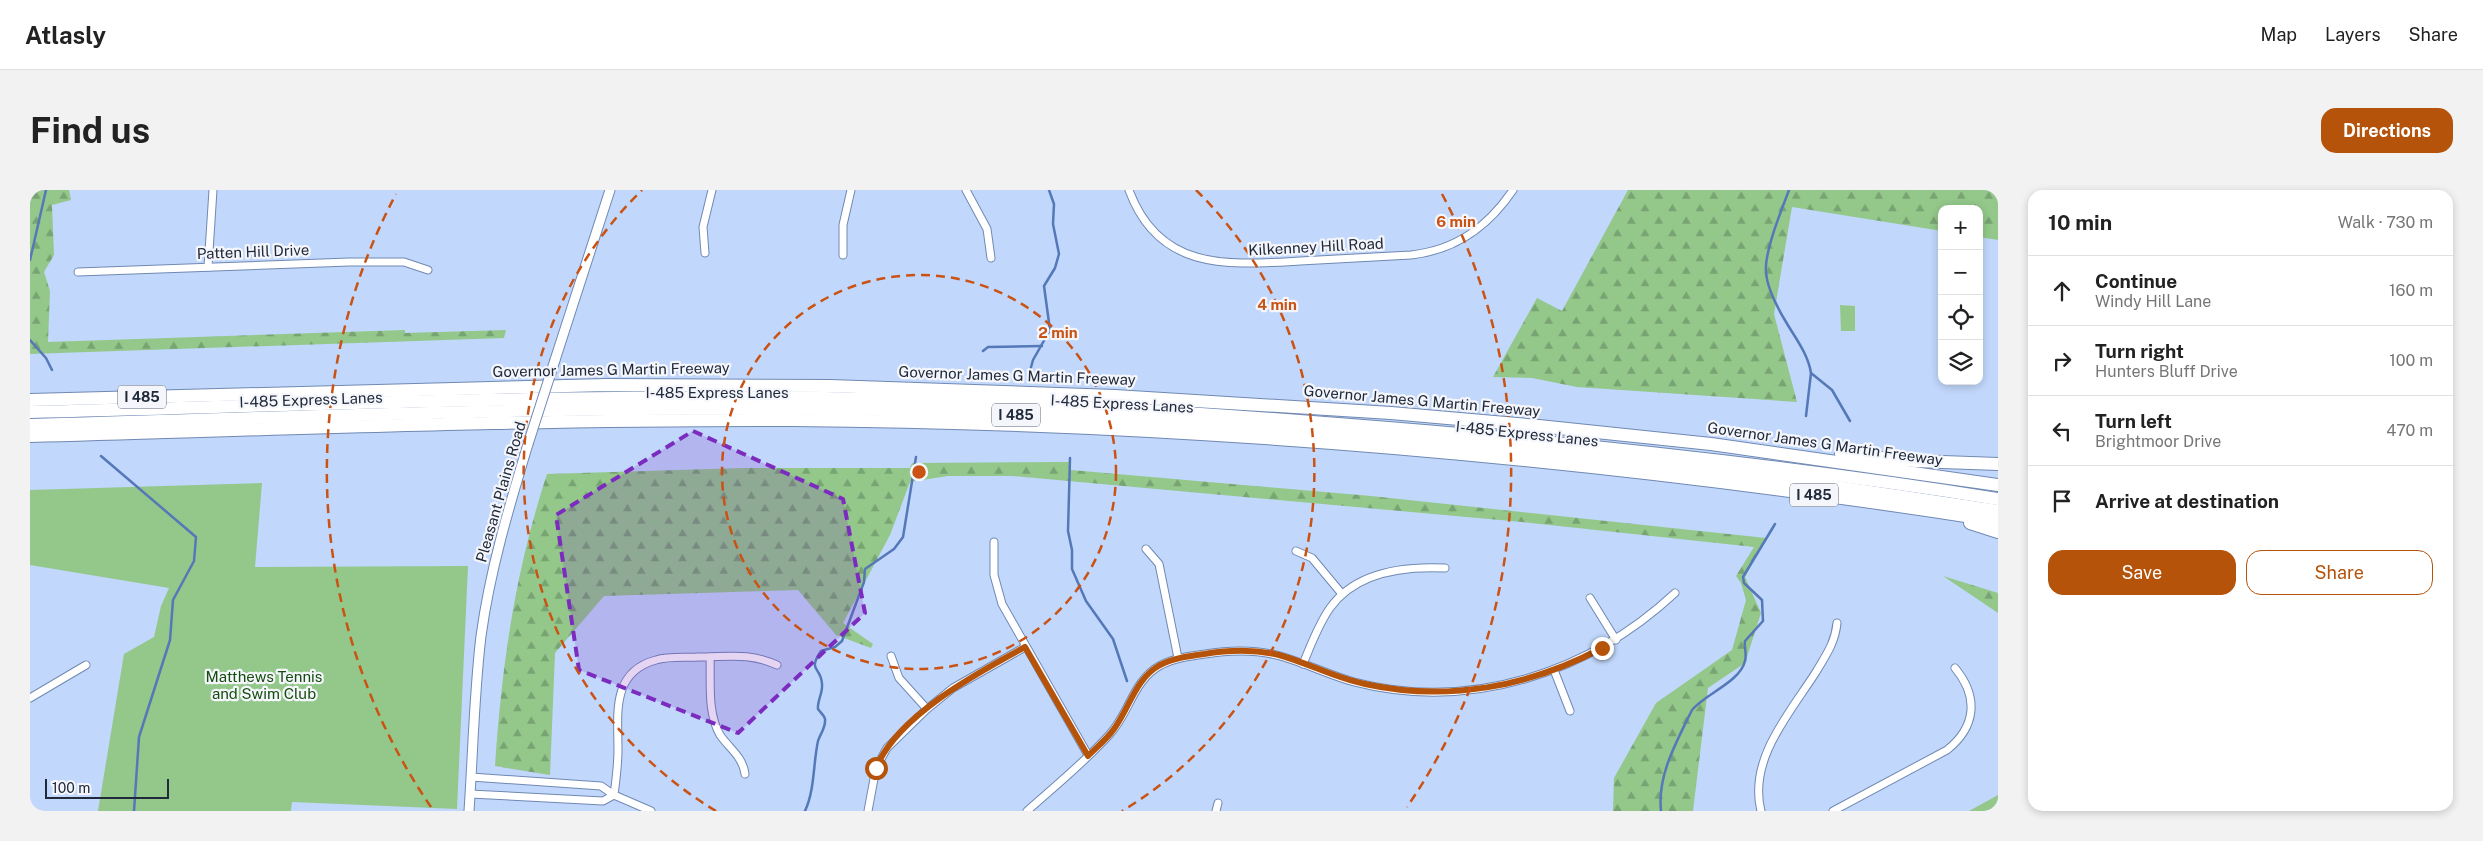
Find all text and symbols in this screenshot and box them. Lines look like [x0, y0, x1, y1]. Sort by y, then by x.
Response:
text: Atlasly [25, 21, 106, 49]
text: Map [2261, 24, 2297, 45]
text: Layers [2325, 24, 2381, 45]
text: Share [2409, 24, 2458, 45]
button: Directions [2321, 108, 2453, 153]
text: Find us [30, 110, 150, 151]
map controls [1938, 205, 1983, 385]
button: + [1938, 205, 1983, 250]
text: 10 min [2048, 210, 2112, 235]
text: 6 min [1436, 213, 1476, 230]
text: Walk · 730 m [2338, 213, 2433, 232]
street label: Kilkenney Hill Road [1248, 234, 1384, 259]
street label: Patten Hill Drive [196, 241, 310, 262]
button: − [1938, 250, 1983, 295]
text: Continue [2095, 270, 2177, 292]
icon: ahead [2048, 277, 2076, 305]
text: 160 m [2389, 281, 2433, 300]
text: Windy Hill Lane [2095, 292, 2211, 311]
button: locate [1938, 295, 1983, 340]
text: 4 min [1257, 296, 1297, 313]
text: 2 min [1038, 324, 1078, 341]
button: layers [1938, 340, 1983, 385]
text: Turn right [2095, 340, 2184, 362]
icon: right [2048, 347, 2076, 375]
text: 100 m [2389, 351, 2433, 370]
street label: Governor James G Martin Freeway [492, 359, 730, 380]
text: Hunters Bluff Drive [2095, 362, 2238, 381]
street label: Governor James G Martin Freeway [898, 363, 1136, 388]
street label: Governor James G Martin Freeway [1303, 382, 1541, 419]
street label: I-485 Express Lanes [645, 384, 789, 401]
road number: I 485 [118, 386, 166, 408]
street label: I-485 Express Lanes [239, 389, 383, 410]
street label: I-485 Express Lanes [1050, 391, 1194, 416]
road number: I 485 [992, 404, 1040, 426]
text: Turn left [2095, 410, 2172, 432]
icon: left [2048, 417, 2076, 445]
street label: I-485 Express Lanes [1455, 418, 1599, 449]
street label: Governor James G Martin Freeway [1706, 419, 1944, 468]
street label: Pleasant Plains Road [472, 420, 529, 564]
text: 470 m [2386, 421, 2433, 440]
text: Brightmoor Drive [2095, 432, 2221, 451]
centre of rings [910, 463, 928, 481]
road number: I 485 [1790, 484, 1838, 506]
icon: arrive [2048, 487, 2076, 515]
text: Arrive at destination [2095, 490, 2279, 512]
button: Save [2048, 550, 2236, 595]
button: Share [2246, 550, 2433, 595]
route end [1591, 637, 1614, 660]
park label: Matthews Tennis and Swim Club [206, 668, 322, 702]
route start [865, 757, 888, 780]
scale bar [45, 776, 169, 799]
text: 100 m [52, 780, 90, 796]

